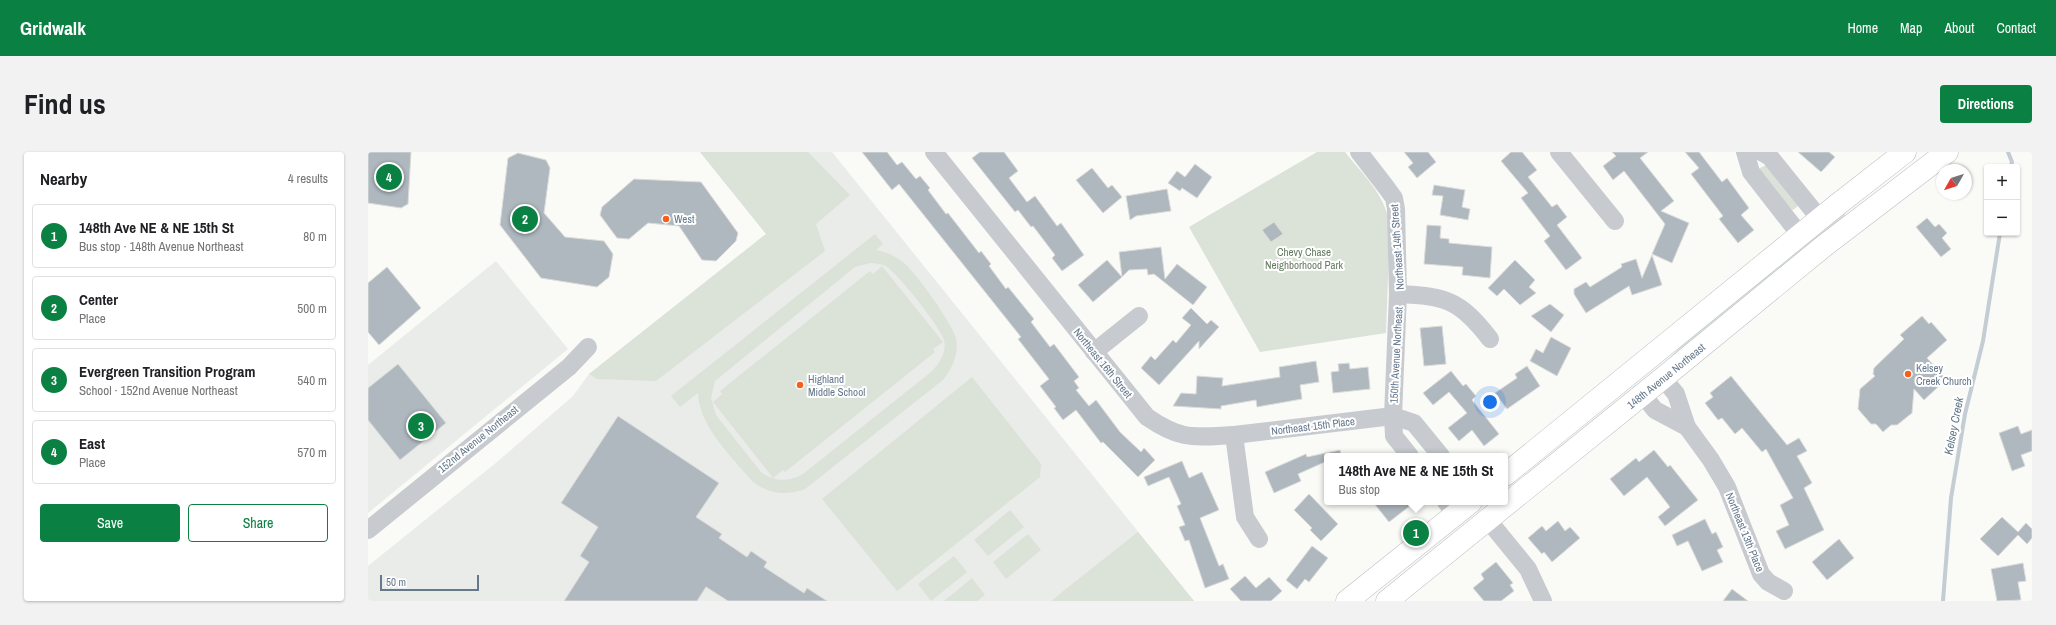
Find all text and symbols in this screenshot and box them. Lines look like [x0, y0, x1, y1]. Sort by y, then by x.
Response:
text: Gridwalk [20, 15, 86, 41]
text: Home [1847, 19, 1878, 37]
text: Map [1900, 19, 1922, 37]
text: About [1944, 19, 1974, 37]
text: Contact [1996, 19, 2036, 37]
text: Find us [24, 85, 106, 123]
button: Directions [1940, 85, 2032, 123]
pin: 4 [376, 162, 402, 192]
north arrow [1936, 164, 1972, 200]
map controls [1984, 164, 2020, 236]
button: + [1984, 164, 2020, 200]
text: Nearby [40, 167, 87, 190]
text: 4 results [288, 170, 328, 187]
button: − [1984, 200, 2020, 236]
street label: Northeast 14th Street [1387, 203, 1407, 290]
pin: 2 [512, 204, 538, 234]
place label: West [674, 212, 695, 226]
marker: West [661, 214, 671, 224]
text: 148th Ave NE & NE 15th St [79, 217, 234, 238]
text: 1 [51, 228, 57, 245]
text: 80 m [303, 228, 327, 245]
text: Bus stop · 148th Avenue Northeast [79, 238, 244, 255]
park label: Chevy Chase Neighborhood Park [1265, 245, 1344, 272]
text: Center [79, 289, 118, 310]
text: 2 [51, 300, 57, 317]
text: 500 m [297, 300, 327, 317]
street label: 150th Avenue Northeast [1386, 306, 1406, 404]
text: Place [79, 310, 106, 327]
street label: Northeast 16th Street [1071, 325, 1136, 401]
street label: 148th Avenue Northeast [1624, 340, 1708, 412]
text: Evergreen Transition Program [79, 361, 255, 382]
place label: Kelsey Creek Church [1916, 361, 1972, 388]
marker: Kelsey Creek Church [1903, 369, 1913, 379]
text: 3 [51, 372, 57, 389]
text: 540 m [297, 372, 327, 389]
place label: Highland Middle School [808, 372, 865, 399]
marker: Highland Middle School [795, 380, 805, 390]
text: School · 152nd Avenue Northeast [79, 382, 238, 399]
your location [1480, 392, 1500, 412]
water label: Kelsey Creek [1941, 395, 1968, 456]
street label: 152nd Avenue Northeast [435, 402, 521, 476]
pin: 3 [408, 411, 434, 441]
street label: Northeast 15th Place [1270, 414, 1356, 438]
text: East [79, 433, 105, 454]
text: 4 [51, 444, 57, 461]
text: 570 m [297, 444, 327, 461]
popup [1324, 453, 1508, 505]
text: Place [79, 454, 106, 471]
text: 148th Ave NE & NE 15th St [1339, 460, 1493, 481]
text: Bus stop [1339, 481, 1380, 498]
street label: Northeast 13th Place [1723, 490, 1767, 574]
button: Save [40, 504, 180, 542]
button: Share [188, 504, 328, 542]
pin: 1 [1403, 518, 1429, 548]
scale bar [380, 573, 479, 592]
text: 50 m [386, 575, 406, 589]

